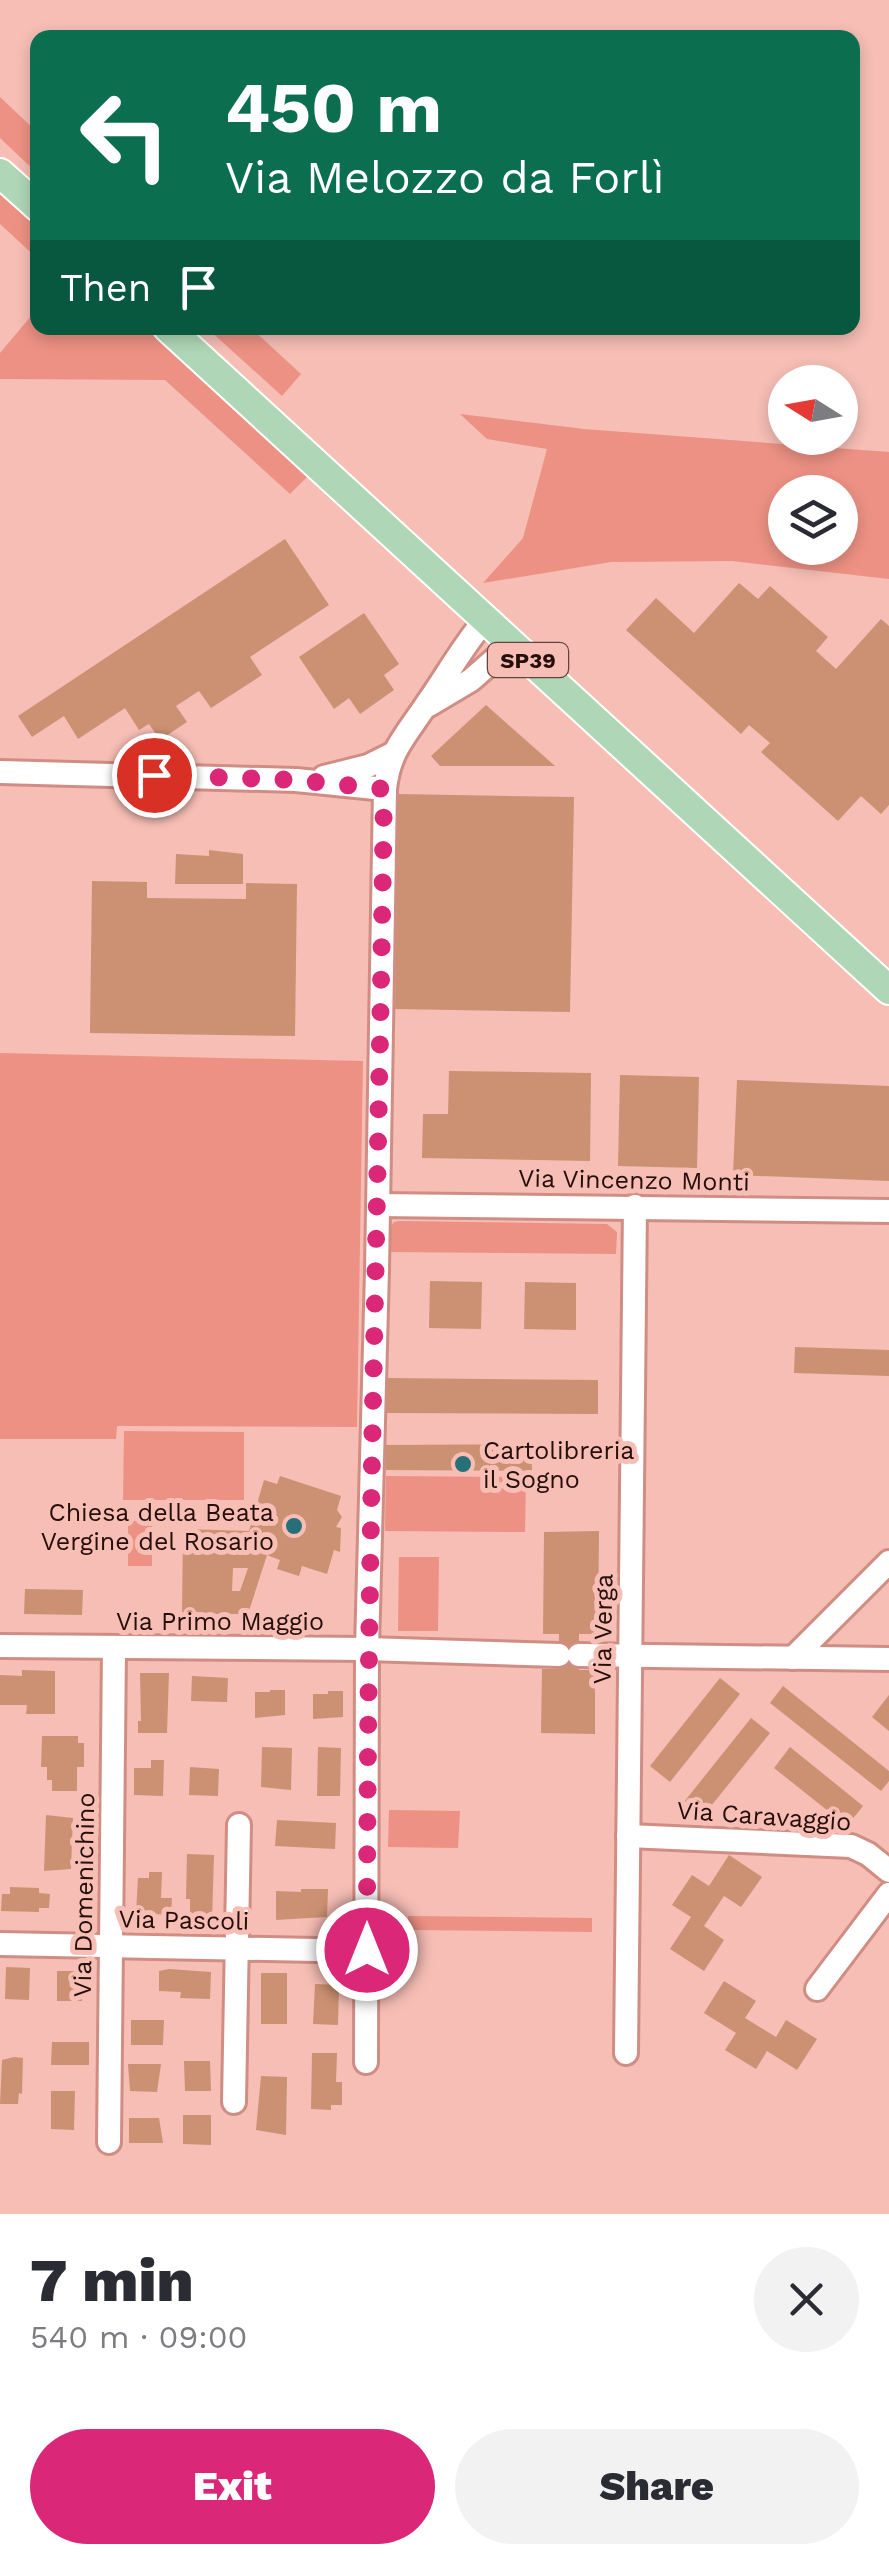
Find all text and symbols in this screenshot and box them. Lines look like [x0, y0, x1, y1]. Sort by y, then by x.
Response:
text: 450 m [225, 67, 442, 149]
icon: left [60, 70, 190, 200]
text: Via Melozzo da Forlì [225, 151, 664, 204]
icon: arrive [171, 260, 226, 315]
text: Then [60, 266, 151, 310]
north arrow [768, 365, 858, 455]
map controls [768, 365, 858, 565]
button: layers [768, 475, 858, 565]
road number: SP39 [488, 643, 568, 677]
pin [112, 733, 197, 818]
icon: arrive [127, 748, 182, 803]
street label: Via Vincenzo Monti [518, 1163, 750, 1197]
place label: Cartolibreria il Sogno [483, 1436, 634, 1494]
marker: Cartolibreria il Sogno [452, 1453, 474, 1475]
place label: Chiesa della Beata Vergine del Rosario [41, 1498, 274, 1556]
marker: Chiesa della Beata Vergine del Rosario [283, 1515, 305, 1537]
street label: Via Verga [588, 1573, 618, 1685]
street label: Via Primo Maggio [116, 1607, 324, 1636]
street label: Via Domenichino [68, 1792, 100, 1998]
street label: Via Caravaggio [676, 1795, 852, 1837]
position arrow [315, 1898, 419, 2002]
street label: Via Pascoli [118, 1904, 250, 1936]
text: 7 min [30, 2245, 194, 2316]
button: close [754, 2247, 859, 2352]
text: 540 m · 09:00 [30, 2318, 247, 2356]
button: Exit [30, 2429, 435, 2544]
button: Share [455, 2429, 859, 2544]

